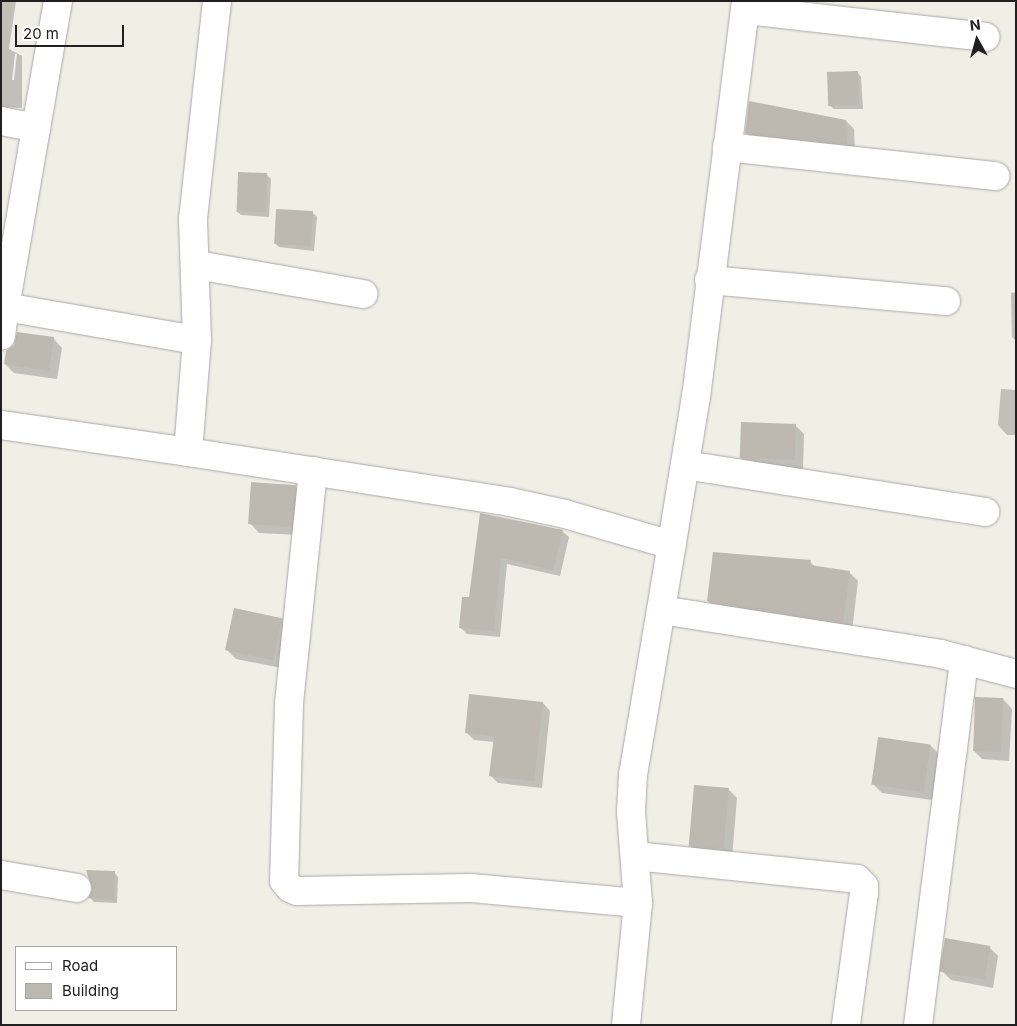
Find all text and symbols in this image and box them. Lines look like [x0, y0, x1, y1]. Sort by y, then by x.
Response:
scale bar [18, 15, 126, 47]
north arrow [952, 15, 1002, 65]
text: N [969, 16, 981, 34]
text: 20 m [23, 24, 59, 43]
legend [15, 946, 178, 1011]
text: Road [62, 956, 98, 975]
text: Building [62, 981, 119, 1000]

